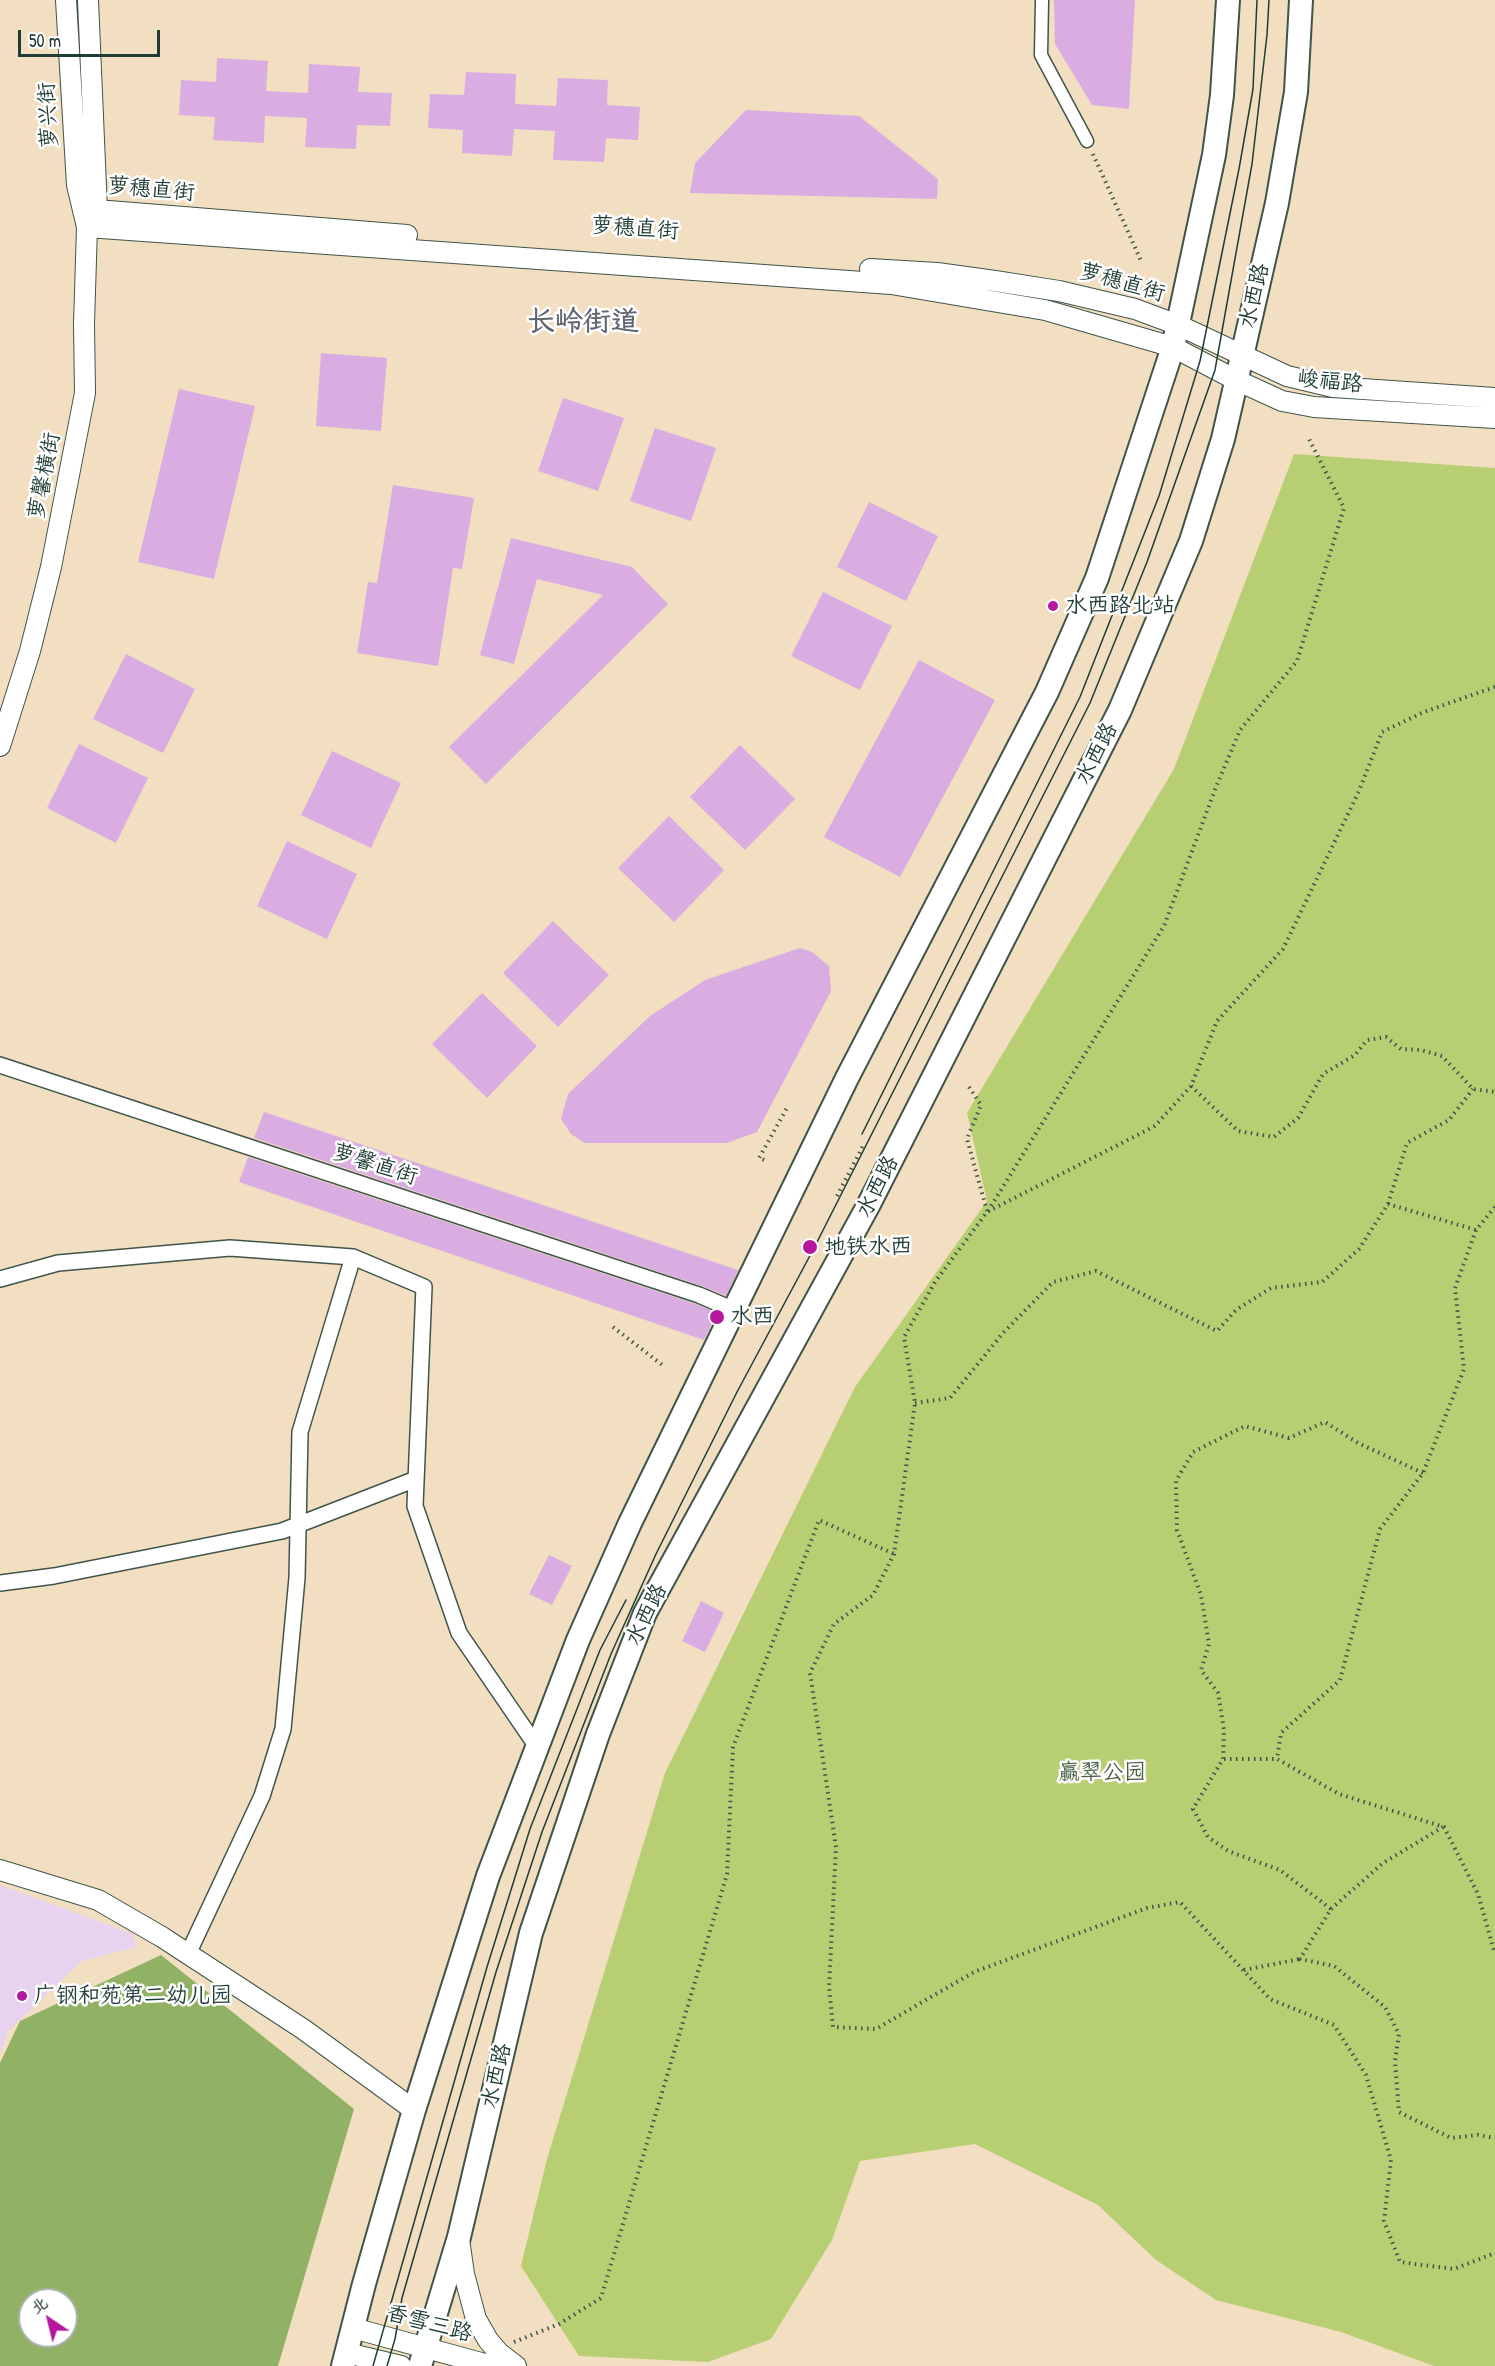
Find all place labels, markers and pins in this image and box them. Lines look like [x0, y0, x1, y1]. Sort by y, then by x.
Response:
place label: 水西路北站 [1065, 593, 1175, 619]
marker: 水西路北站 [1046, 599, 1060, 613]
place label: 地铁水西 [824, 1234, 912, 1260]
marker: 地铁水西 [801, 1238, 819, 1256]
place label: 水西 [730, 1304, 774, 1330]
marker: 水西 [708, 1308, 726, 1326]
place label: 广钢和苑第二幼儿园 [34, 1983, 232, 2009]
marker: 广钢和苑第二幼儿园 [15, 1989, 29, 2003]

